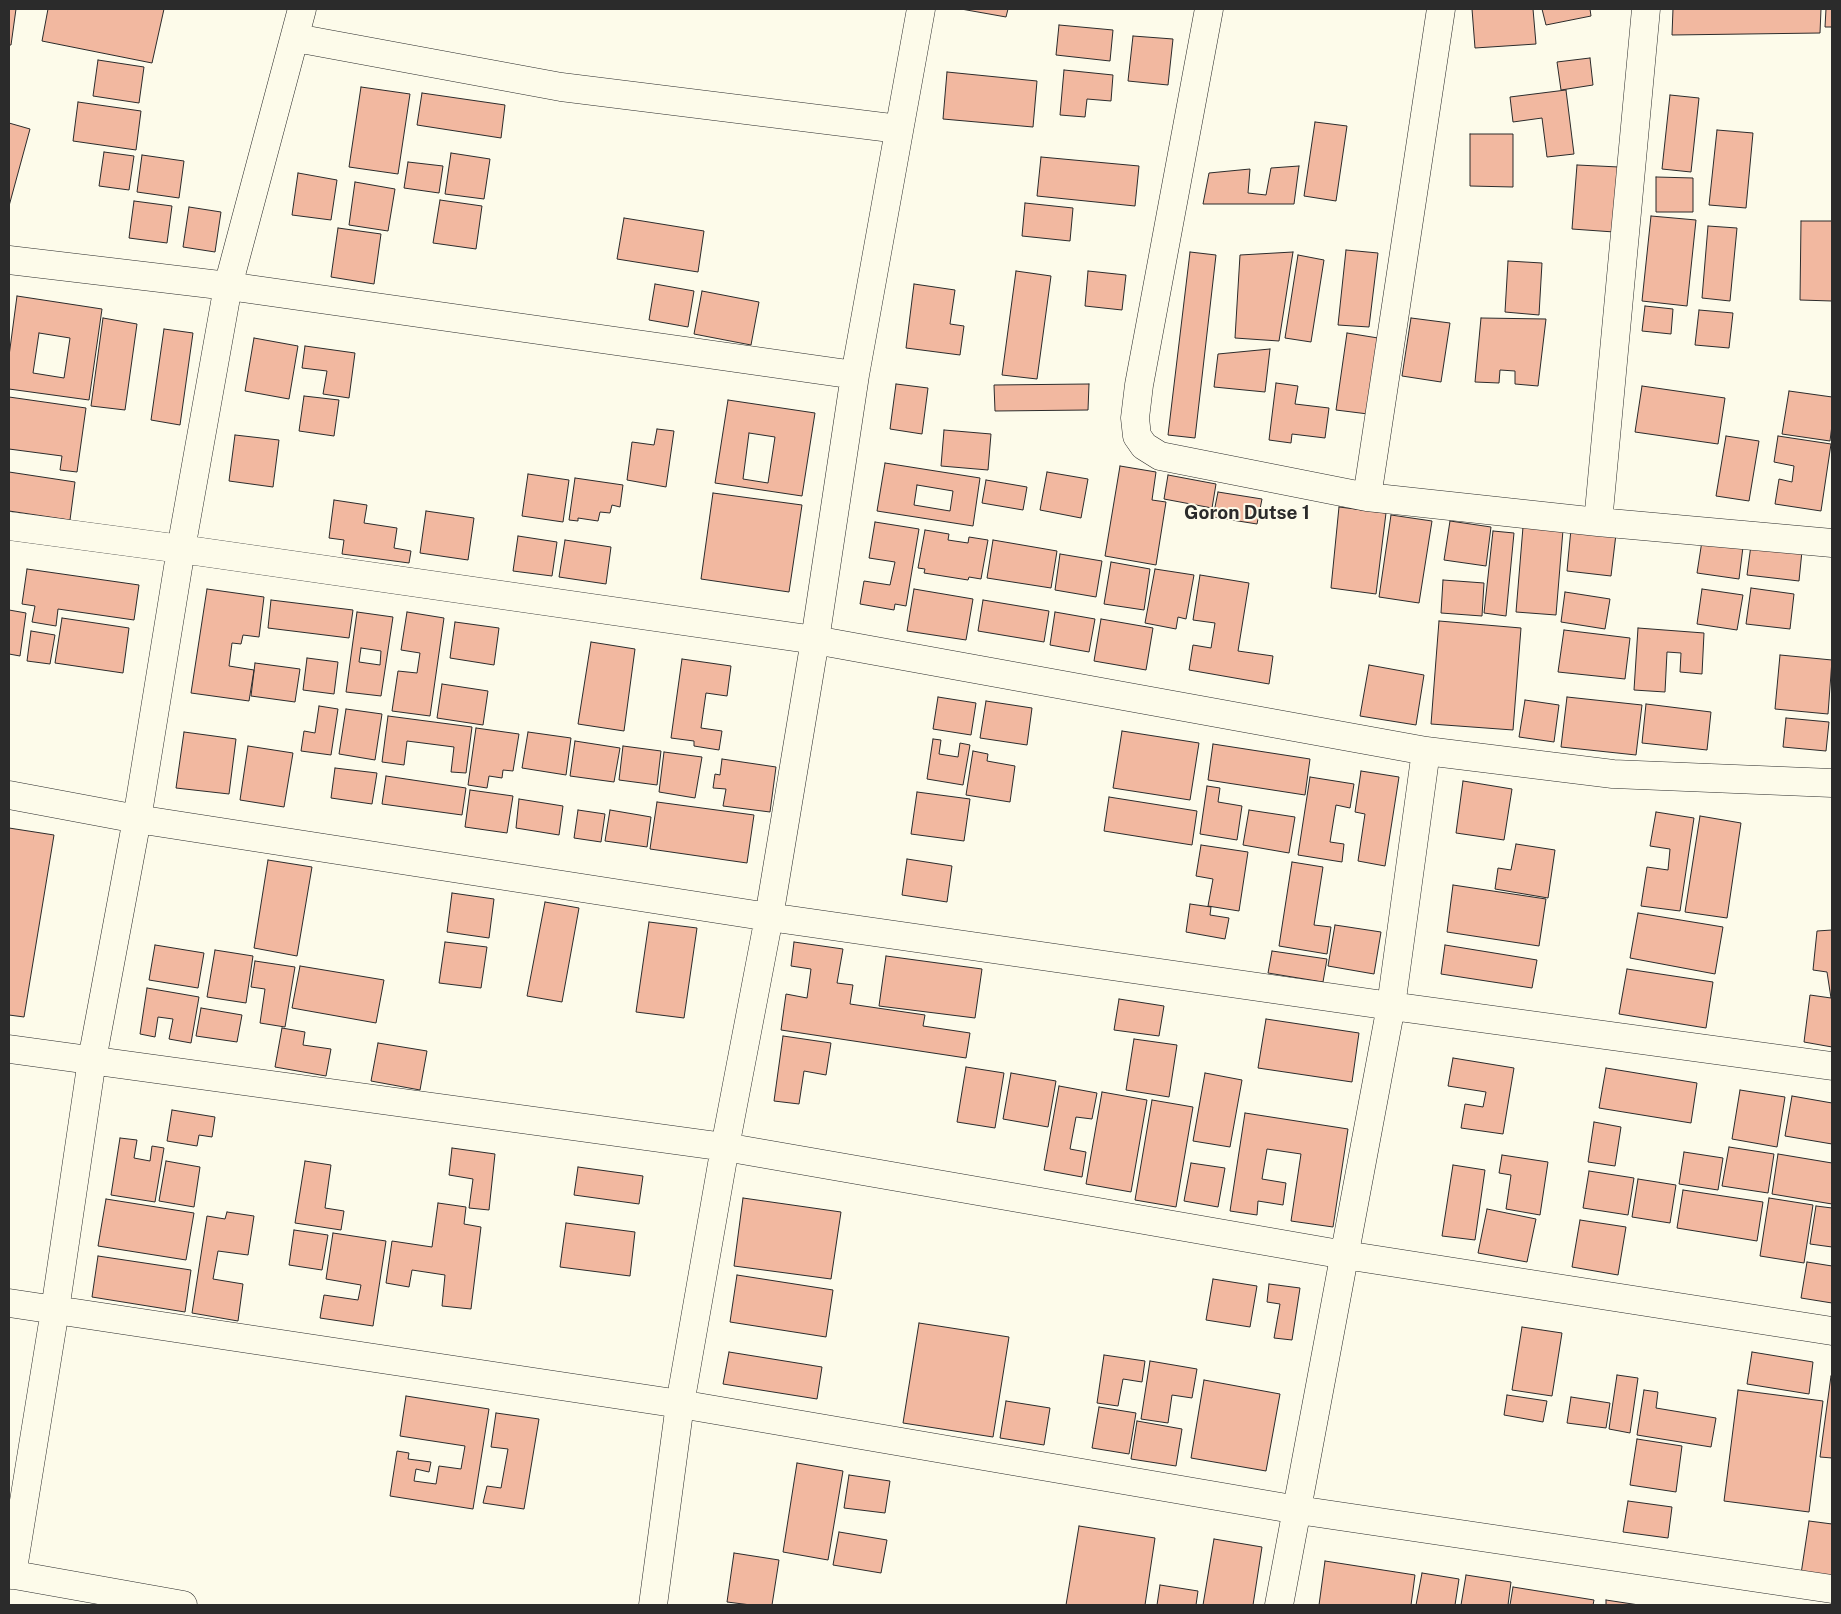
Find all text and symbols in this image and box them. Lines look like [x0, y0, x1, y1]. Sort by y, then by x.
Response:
district label: Goron Dutse 1 [1184, 502, 1310, 524]

